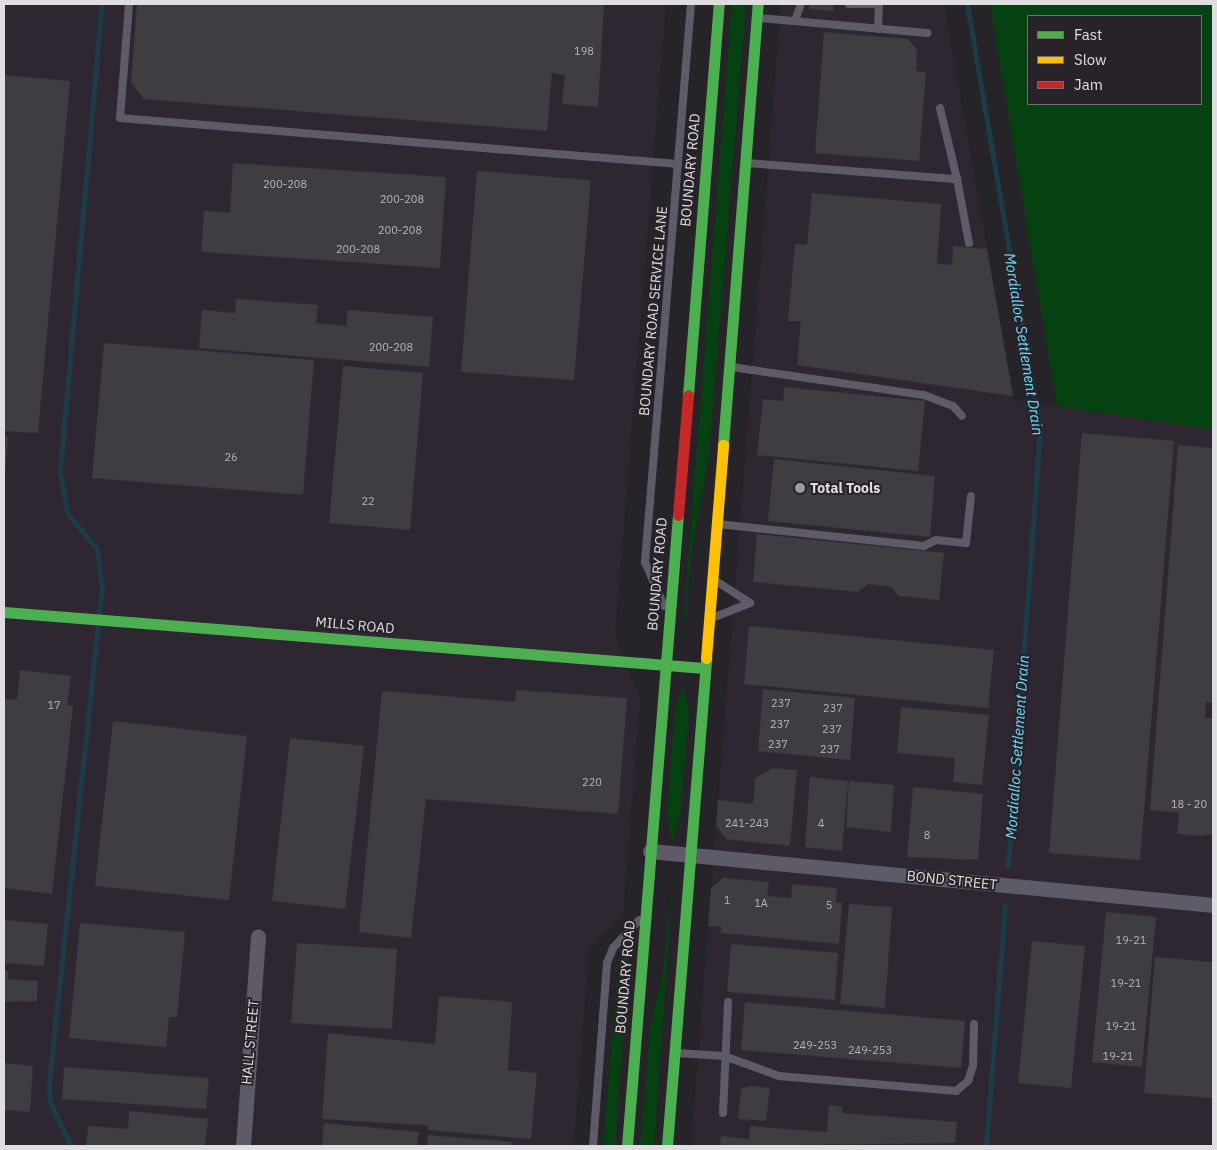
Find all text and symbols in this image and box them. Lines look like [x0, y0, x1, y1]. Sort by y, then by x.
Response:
legend [1027, 15, 1202, 105]
text: Fast [1074, 25, 1102, 44]
house number: 198 [574, 44, 594, 58]
text: Slow [1074, 50, 1107, 69]
text: Jam [1074, 75, 1103, 94]
street label: BOUNDARY ROAD [677, 113, 703, 227]
house number: 200-208 [263, 177, 307, 191]
house number: 200-208 [380, 192, 424, 206]
street label: BOUNDARY ROAD SERVICE LANE [635, 205, 671, 417]
house number: 200-208 [378, 223, 422, 237]
house number: 200-208 [336, 242, 380, 256]
water label: Mordialloc Settlement Drain [1001, 251, 1047, 437]
house number: 200-208 [369, 340, 413, 354]
house number: 26 [224, 450, 238, 464]
place label: Total Tools [810, 480, 880, 496]
marker: Total Tools [794, 482, 806, 494]
house number: 22 [361, 494, 375, 508]
street label: BOUNDARY ROAD [644, 517, 670, 631]
street label: MILLS ROAD [315, 613, 395, 637]
water label: Mordialloc Settlement Drain [1002, 654, 1032, 840]
house number: 237 [771, 696, 791, 710]
house number: 17 [47, 698, 61, 712]
house number: 237 [823, 701, 843, 715]
house number: 237 [770, 717, 790, 731]
house number: 237 [822, 722, 842, 736]
house number: 237 [768, 737, 788, 751]
house number: 237 [820, 742, 840, 756]
house number: 220 [582, 775, 602, 789]
house number: 18 - 20 [1171, 797, 1207, 811]
house number: 241-243 [725, 816, 769, 830]
house number: 4 [818, 816, 824, 830]
house number: 8 [924, 828, 930, 842]
street label: BOND STREET [906, 867, 998, 893]
house number: 1 [724, 893, 730, 907]
house number: 1A [754, 896, 768, 910]
house number: 5 [826, 898, 832, 912]
street label: BOUNDARY ROAD [612, 920, 638, 1034]
house number: 19-21 [1116, 933, 1146, 947]
house number: 19-21 [1111, 976, 1141, 990]
street label: HALL STREET [238, 999, 262, 1085]
house number: 19-21 [1106, 1019, 1136, 1033]
house number: 249-253 [793, 1038, 837, 1052]
house number: 249-253 [848, 1043, 892, 1057]
house number: 19-21 [1103, 1049, 1133, 1063]

